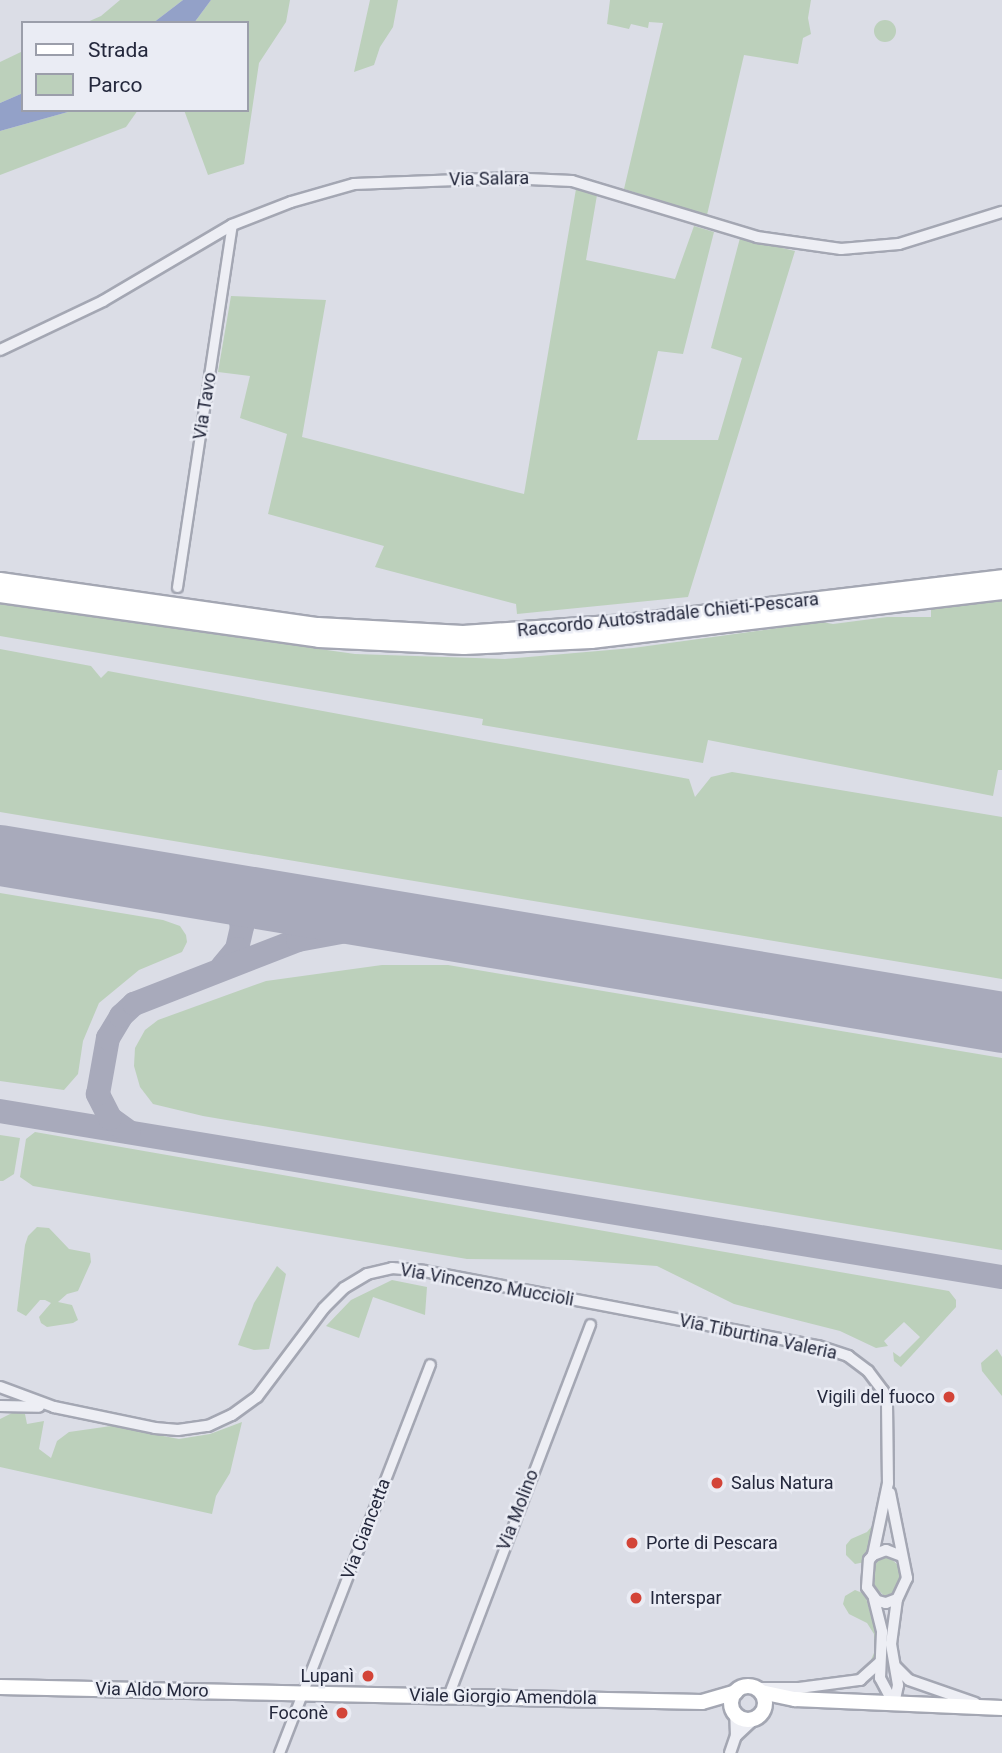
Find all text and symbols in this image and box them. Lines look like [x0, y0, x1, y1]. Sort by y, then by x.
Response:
legend [21, 21, 248, 112]
text: Strada [88, 38, 149, 62]
text: Parco [88, 73, 142, 97]
street label: Via Salara [449, 168, 529, 190]
street label: Via Tavo [189, 371, 221, 441]
street label: Raccordo Autostradale Chieti-Pescara [516, 588, 820, 642]
street label: Via Vincenzo Muccioli [398, 1259, 576, 1311]
street label: Via Tiburtina Valeria [677, 1310, 839, 1364]
place label: Vigili del fuoco [817, 1386, 935, 1408]
marker: Vigili del fuoco [941, 1389, 957, 1405]
street label: Via Molino [493, 1466, 543, 1554]
place label: Salus Natura [731, 1472, 834, 1494]
street label: Via Ciancetta [337, 1475, 395, 1583]
marker: Salus Natura [709, 1475, 725, 1491]
place label: Porte di Pescara [646, 1532, 778, 1554]
marker: Porte di Pescara [624, 1535, 640, 1551]
place label: Interspar [650, 1587, 722, 1609]
marker: Interspar [628, 1590, 644, 1606]
place label: Lupanì [300, 1665, 354, 1687]
marker: Lupanì [360, 1668, 376, 1684]
street label: Via Aldo Moro [95, 1678, 209, 1702]
street label: Viale Giorgio Amendola [409, 1685, 597, 1709]
place label: Foconè [269, 1702, 328, 1724]
marker: Foconè [334, 1705, 350, 1721]

